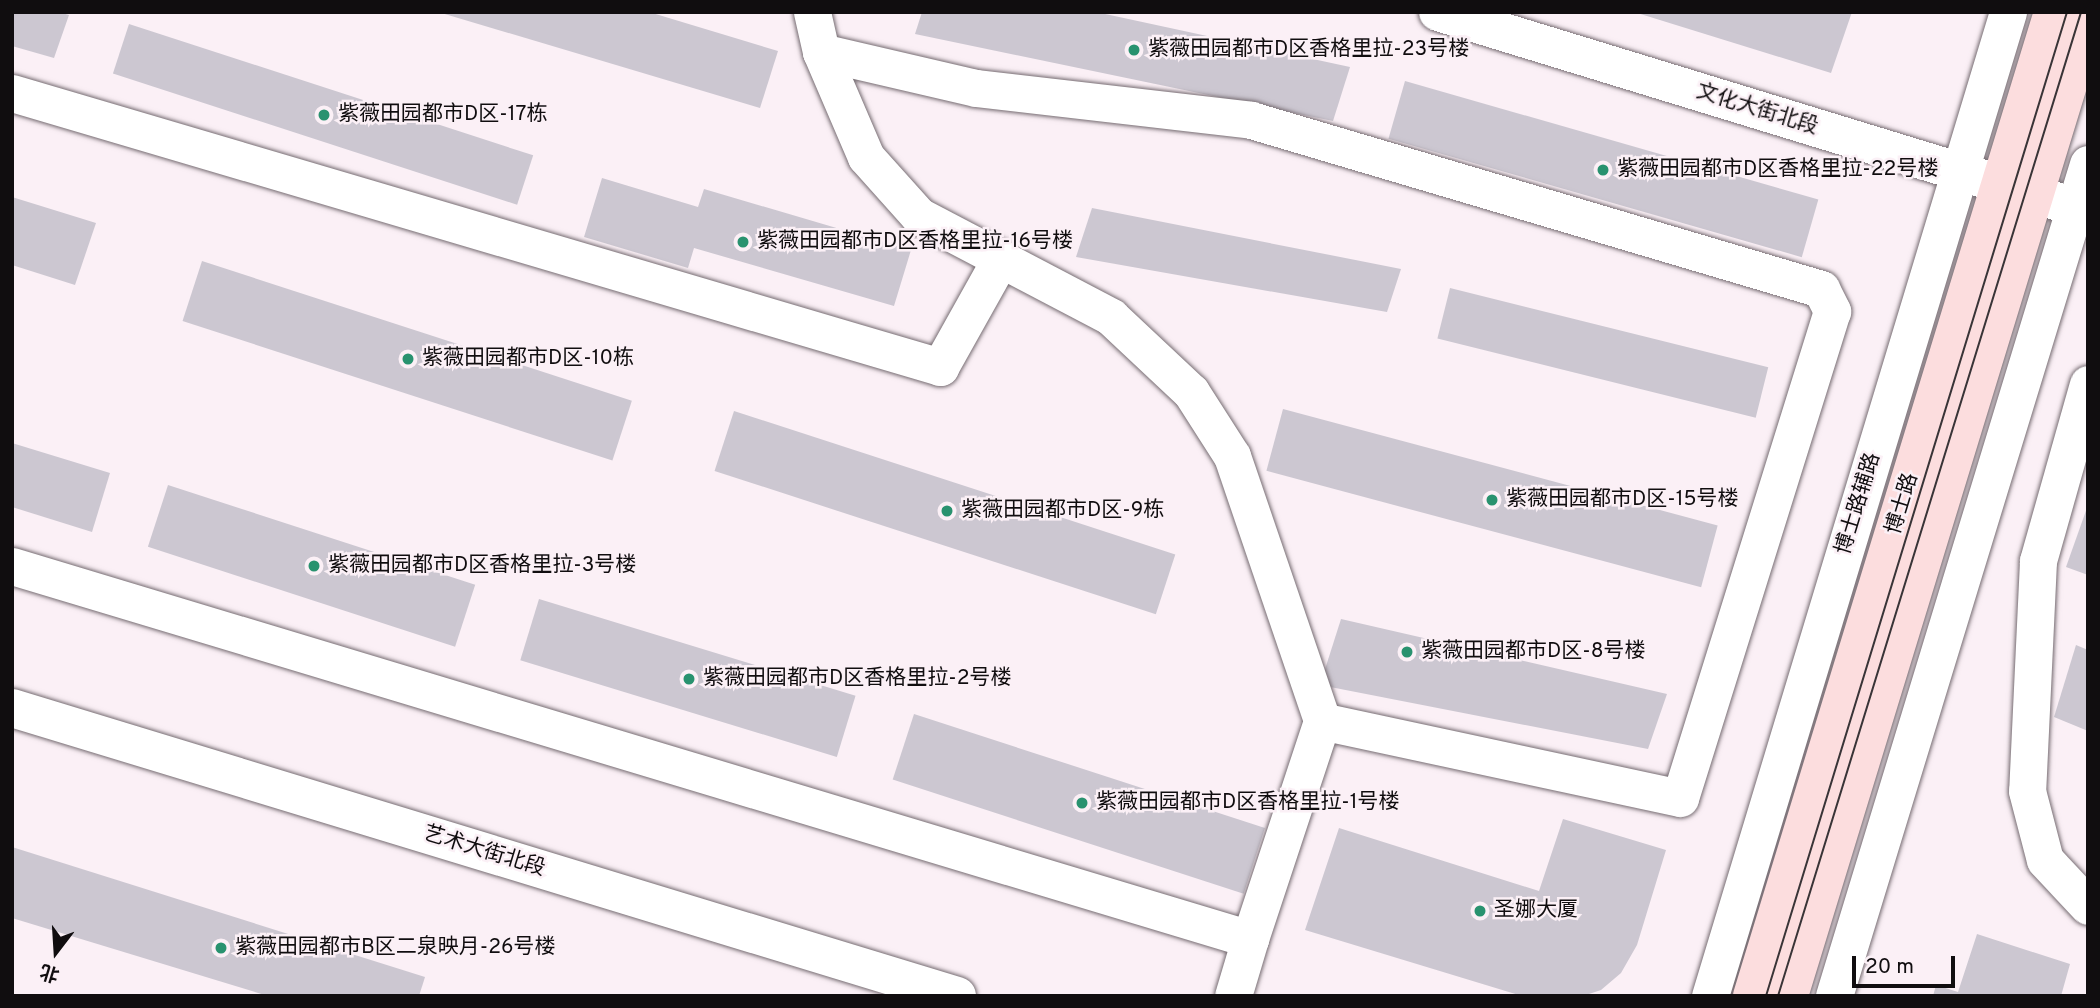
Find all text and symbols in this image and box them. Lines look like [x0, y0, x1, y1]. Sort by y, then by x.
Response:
place label: 紫薇田园都市D区香格里拉-23号楼 [1148, 37, 1469, 63]
marker: 紫薇田园都市D区香格里拉-23号楼 [1126, 42, 1142, 58]
street label: 文化大街北段 [1693, 80, 1821, 140]
place label: 紫薇田园都市D区-17栋 [338, 102, 547, 128]
marker: 紫薇田园都市D区-17栋 [316, 107, 332, 123]
place label: 紫薇田园都市D区香格里拉-22号楼 [1617, 157, 1938, 183]
marker: 紫薇田园都市D区香格里拉-22号楼 [1595, 162, 1611, 178]
place label: 紫薇田园都市D区香格里拉-16号楼 [757, 229, 1073, 255]
marker: 紫薇田园都市D区香格里拉-16号楼 [735, 234, 751, 250]
place label: 紫薇田园都市D区-10栋 [422, 346, 634, 372]
marker: 紫薇田园都市D区-10栋 [400, 351, 416, 367]
street label: 博士路辅路 [1832, 450, 1886, 558]
street label: 博士路 [1882, 470, 1924, 538]
place label: 紫薇田园都市D区-15号楼 [1506, 487, 1739, 513]
marker: 紫薇田园都市D区-15号楼 [1484, 492, 1500, 508]
place label: 紫薇田园都市D区-9栋 [961, 498, 1164, 524]
marker: 紫薇田园都市D区-9栋 [939, 503, 955, 519]
place label: 紫薇田园都市D区香格里拉-3号楼 [328, 553, 636, 579]
marker: 紫薇田园都市D区香格里拉-3号楼 [306, 558, 322, 574]
place label: 紫薇田园都市D区-8号楼 [1421, 639, 1646, 665]
marker: 紫薇田园都市D区-8号楼 [1399, 644, 1415, 660]
place label: 紫薇田园都市D区香格里拉-2号楼 [703, 666, 1012, 692]
marker: 紫薇田园都市D区香格里拉-2号楼 [681, 671, 697, 687]
place label: 紫薇田园都市D区香格里拉-1号楼 [1096, 790, 1400, 816]
marker: 紫薇田园都市D区香格里拉-1号楼 [1074, 795, 1090, 811]
street label: 艺术大街北段 [420, 822, 548, 882]
place label: 圣娜大厦 [1494, 898, 1578, 924]
marker: 圣娜大厦 [1472, 903, 1488, 919]
north arrow [21, 917, 91, 987]
place label: 紫薇田园都市B区二泉映月-26号楼 [235, 935, 556, 961]
marker: 紫薇田园都市B区二泉映月-26号楼 [213, 940, 229, 956]
scale bar [1855, 942, 1958, 986]
text: 20 m [1865, 954, 1914, 981]
text: 北 [37, 958, 62, 986]

